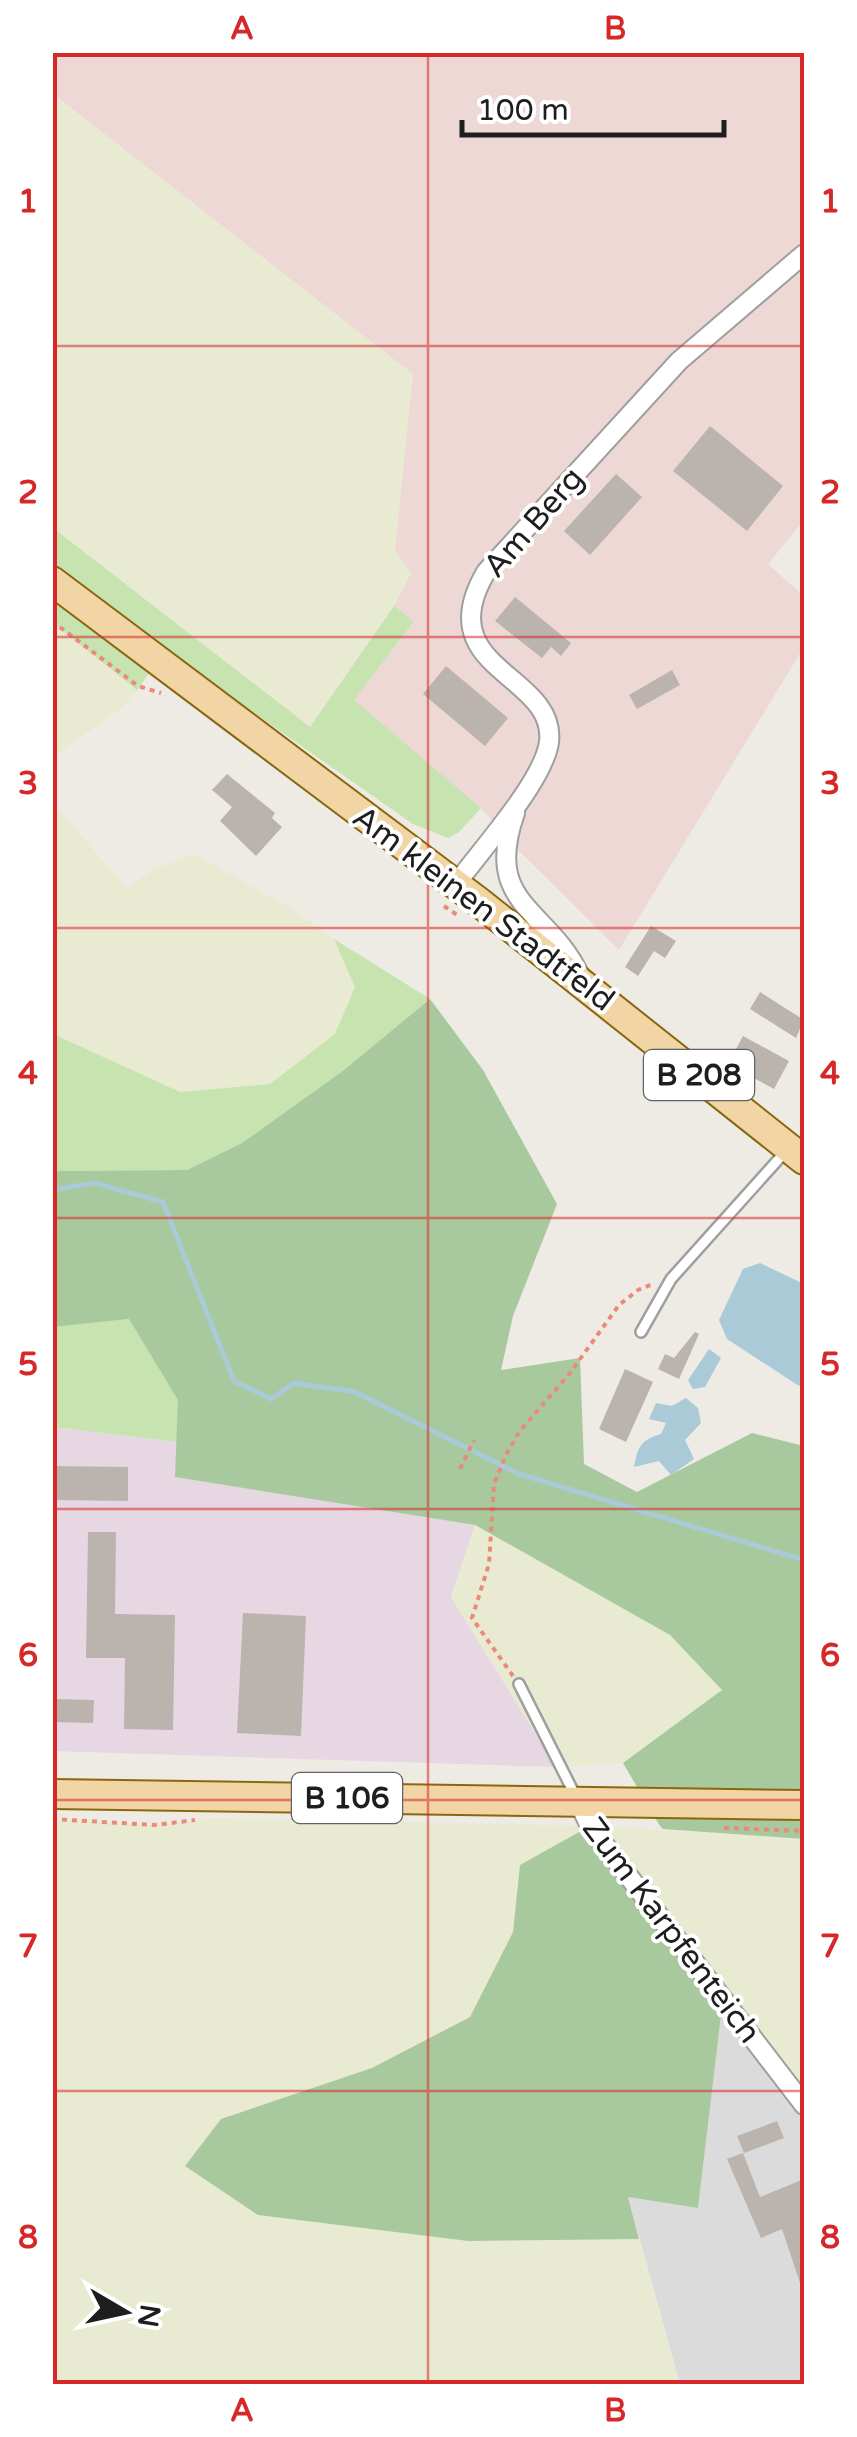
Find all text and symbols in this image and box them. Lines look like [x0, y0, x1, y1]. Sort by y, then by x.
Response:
text: A [230, 10, 254, 48]
text: B [604, 10, 626, 48]
scale bar [462, 75, 724, 137]
text: 100 m [477, 92, 569, 129]
text: 1 [18, 183, 38, 221]
text: 1 [820, 183, 840, 221]
street label: Am Berg [476, 460, 592, 585]
text: 2 [18, 474, 38, 512]
text: 2 [820, 474, 840, 512]
text: 3 [18, 765, 38, 803]
text: 3 [820, 765, 840, 803]
street label: Am kleinen Stadtfeld [345, 798, 622, 1020]
road number: B 208 [644, 1050, 754, 1100]
text: 4 [18, 1055, 38, 1093]
text: 4 [820, 1055, 840, 1093]
text: 5 [18, 1346, 38, 1384]
text: 5 [820, 1346, 840, 1384]
text: 6 [18, 1637, 38, 1675]
text: 6 [820, 1637, 840, 1675]
road number: B 106 [292, 1773, 402, 1823]
street label: Zum Karpfenteich [574, 1810, 768, 2051]
text: 7 [18, 1928, 38, 1966]
text: 7 [820, 1928, 840, 1966]
text: 8 [18, 2219, 38, 2257]
text: 8 [820, 2219, 840, 2257]
north arrow [75, 2262, 175, 2362]
text: N [130, 2302, 167, 2330]
text: A [230, 2392, 254, 2430]
text: B [604, 2392, 626, 2430]

